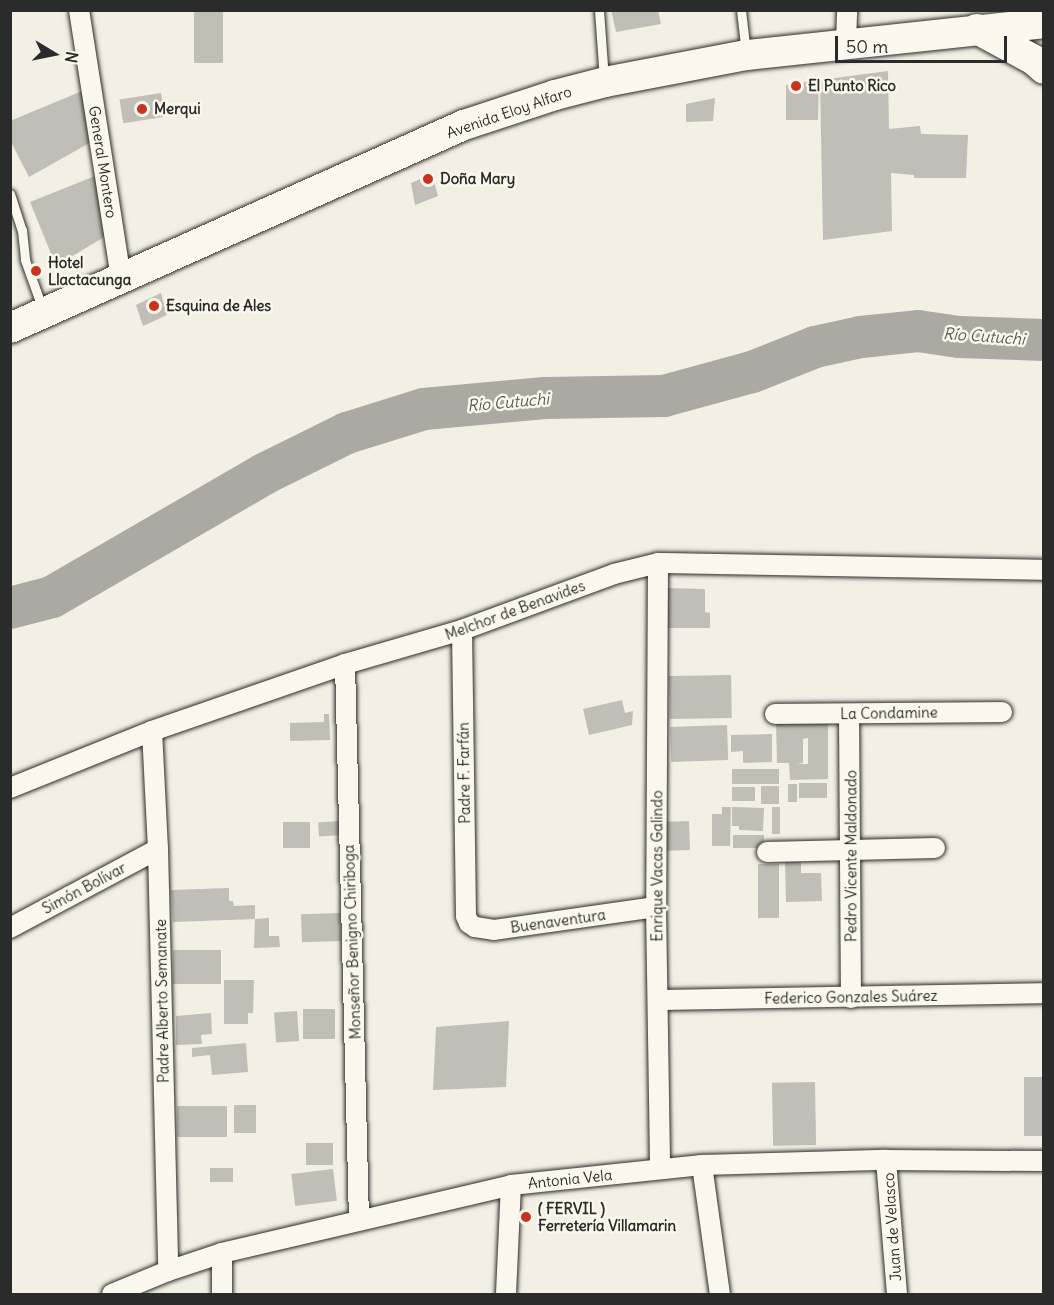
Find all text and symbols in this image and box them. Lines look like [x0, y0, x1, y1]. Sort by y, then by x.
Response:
north arrow [24, 24, 84, 84]
scale bar [838, 24, 1010, 62]
text: 50 m [846, 35, 888, 58]
text: N [61, 50, 83, 64]
place label: El Punto Rico [808, 77, 896, 95]
marker: El Punto Rico [789, 79, 803, 93]
street label: Avenida Eloy Alfaro [444, 82, 574, 142]
place label: Merqui [154, 100, 201, 118]
marker: Merqui [135, 102, 149, 116]
street label: General Montero [85, 105, 121, 219]
place label: Doña Mary [440, 170, 515, 188]
marker: Doña Mary [421, 172, 435, 186]
place label: Hotel Llactacunga [48, 253, 131, 288]
marker: Hotel Llactacunga [29, 264, 43, 278]
place label: Esquina de Ales [166, 297, 271, 315]
marker: Esquina de Ales [147, 299, 161, 313]
water label: Río Cutuchi [943, 324, 1025, 348]
water label: Río Cutuchi [466, 389, 550, 415]
street label: Melchor de Benavides [442, 576, 588, 644]
street label: La Condamine [840, 703, 938, 723]
street label: Padre F. Farfán [454, 722, 474, 824]
street label: Pedro Vicente Maldonado [842, 770, 860, 942]
street label: Enrique Vacas Galindo [648, 790, 666, 942]
street label: Monseñor Benigno Chiriboga [340, 844, 364, 1040]
street label: Simón Bolívar [39, 858, 129, 918]
street label: Buenaventura [509, 905, 607, 937]
street label: Padre Alberto Semanate [152, 919, 172, 1083]
street label: Federico Gonzales Suárez [764, 986, 938, 1008]
street label: Antonia Vela [527, 1166, 613, 1192]
street label: Juan de Velasco [879, 1172, 905, 1282]
place label: ( FERVIL ) Ferretería Villamarin [538, 1199, 676, 1234]
marker: ( FERVIL ) Ferretería Villamarin [519, 1210, 533, 1224]

